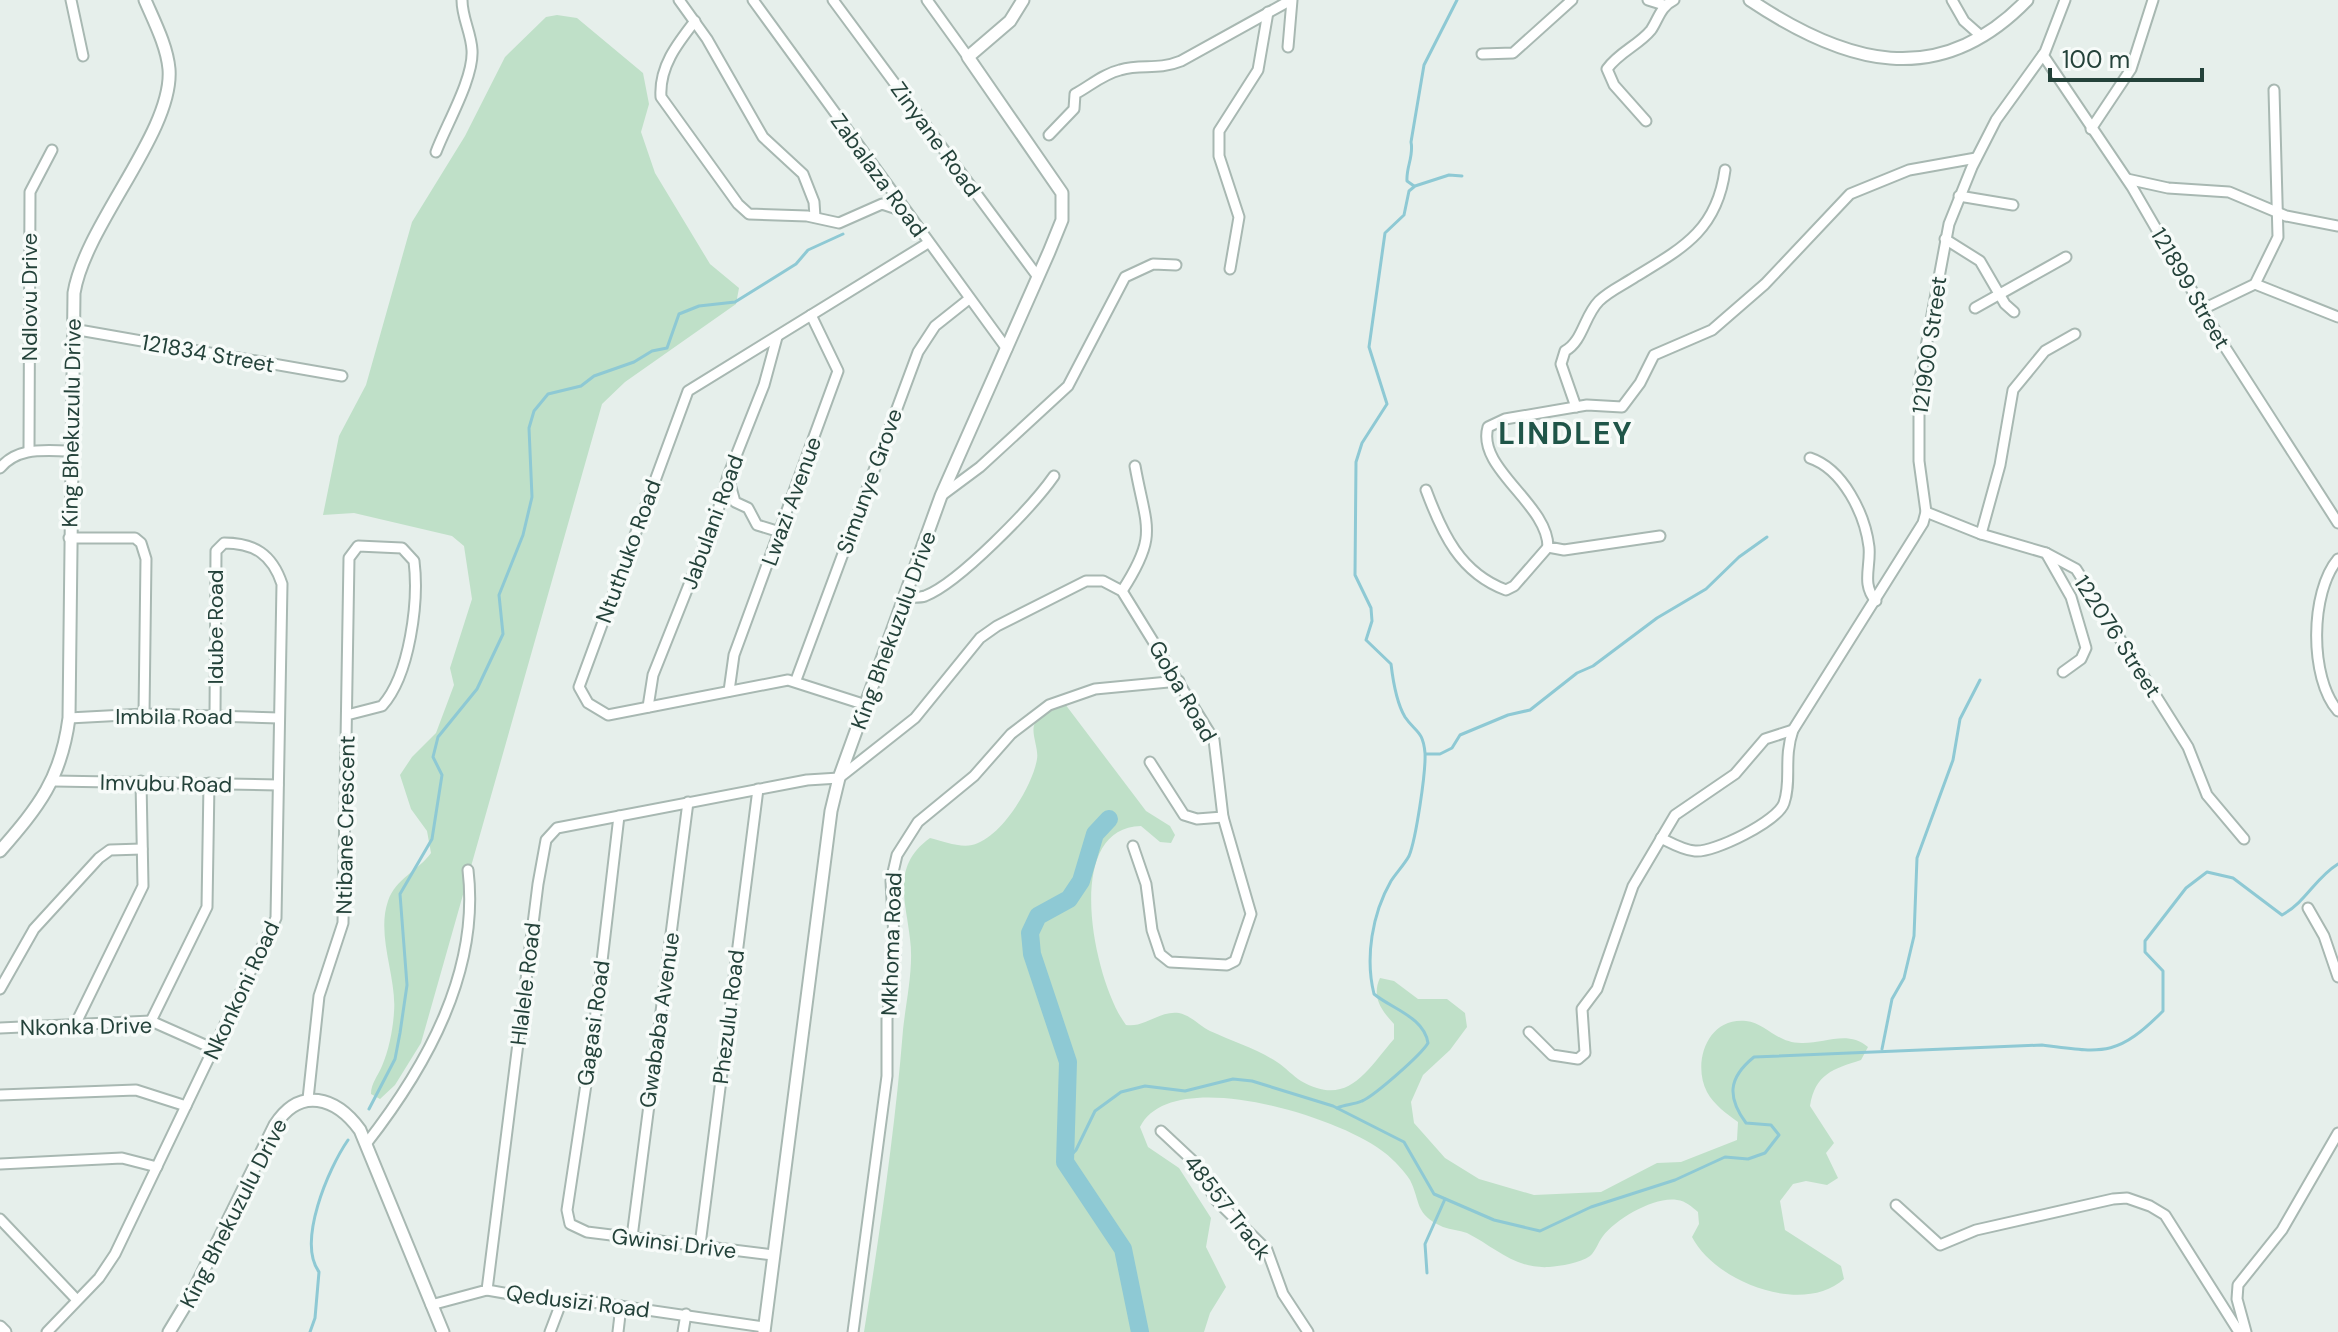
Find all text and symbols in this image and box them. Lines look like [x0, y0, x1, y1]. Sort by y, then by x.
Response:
scale bar [2050, 32, 2202, 82]
text: 100 m [2062, 44, 2130, 75]
street label: Zinyane Road [884, 76, 987, 203]
street label: Zabalaza Road [824, 108, 933, 243]
street label: 121899 Street [2144, 223, 2237, 354]
street label: Ndlovu Drive [15, 233, 44, 361]
street label: 121900 Street [1905, 274, 1953, 416]
street label: King Bhekuzulu Drive [55, 318, 88, 528]
street label: 121834 Street [139, 328, 277, 379]
street label: Simunye Grove [830, 405, 909, 558]
district label: LINDLEY [1498, 414, 1634, 453]
street label: Lwazi Avenue [755, 433, 828, 570]
street label: Jabulani Road [675, 451, 750, 593]
street label: Ntuthuko Road [589, 475, 668, 627]
street label: King Bhekuzulu Drive [844, 527, 943, 733]
street label: Idube Road [201, 570, 230, 684]
street label: 122076 Street [2067, 570, 2168, 703]
street label: Goba Road [1142, 635, 1223, 747]
street label: Imbila Road [115, 702, 233, 731]
street label: Ntibane Crescent [329, 735, 362, 915]
street label: Imvubu Road [100, 768, 232, 799]
street label: Mkhoma Road [874, 872, 909, 1016]
street label: Nkonkoni Road [197, 916, 286, 1064]
street label: Hlalele Road [504, 921, 547, 1047]
street label: Gwababa Avenue [633, 930, 686, 1110]
street label: Phezulu Road [706, 948, 751, 1086]
street label: Gagasi Road [570, 959, 617, 1088]
street label: Nkonka Drive [20, 1011, 152, 1042]
street label: King Bhekuzulu Drive [173, 1113, 294, 1313]
street label: 48557 Track [1177, 1149, 1278, 1266]
street label: Gwinsi Drive [610, 1221, 738, 1266]
street label: Qedusizi Road [504, 1278, 652, 1325]

